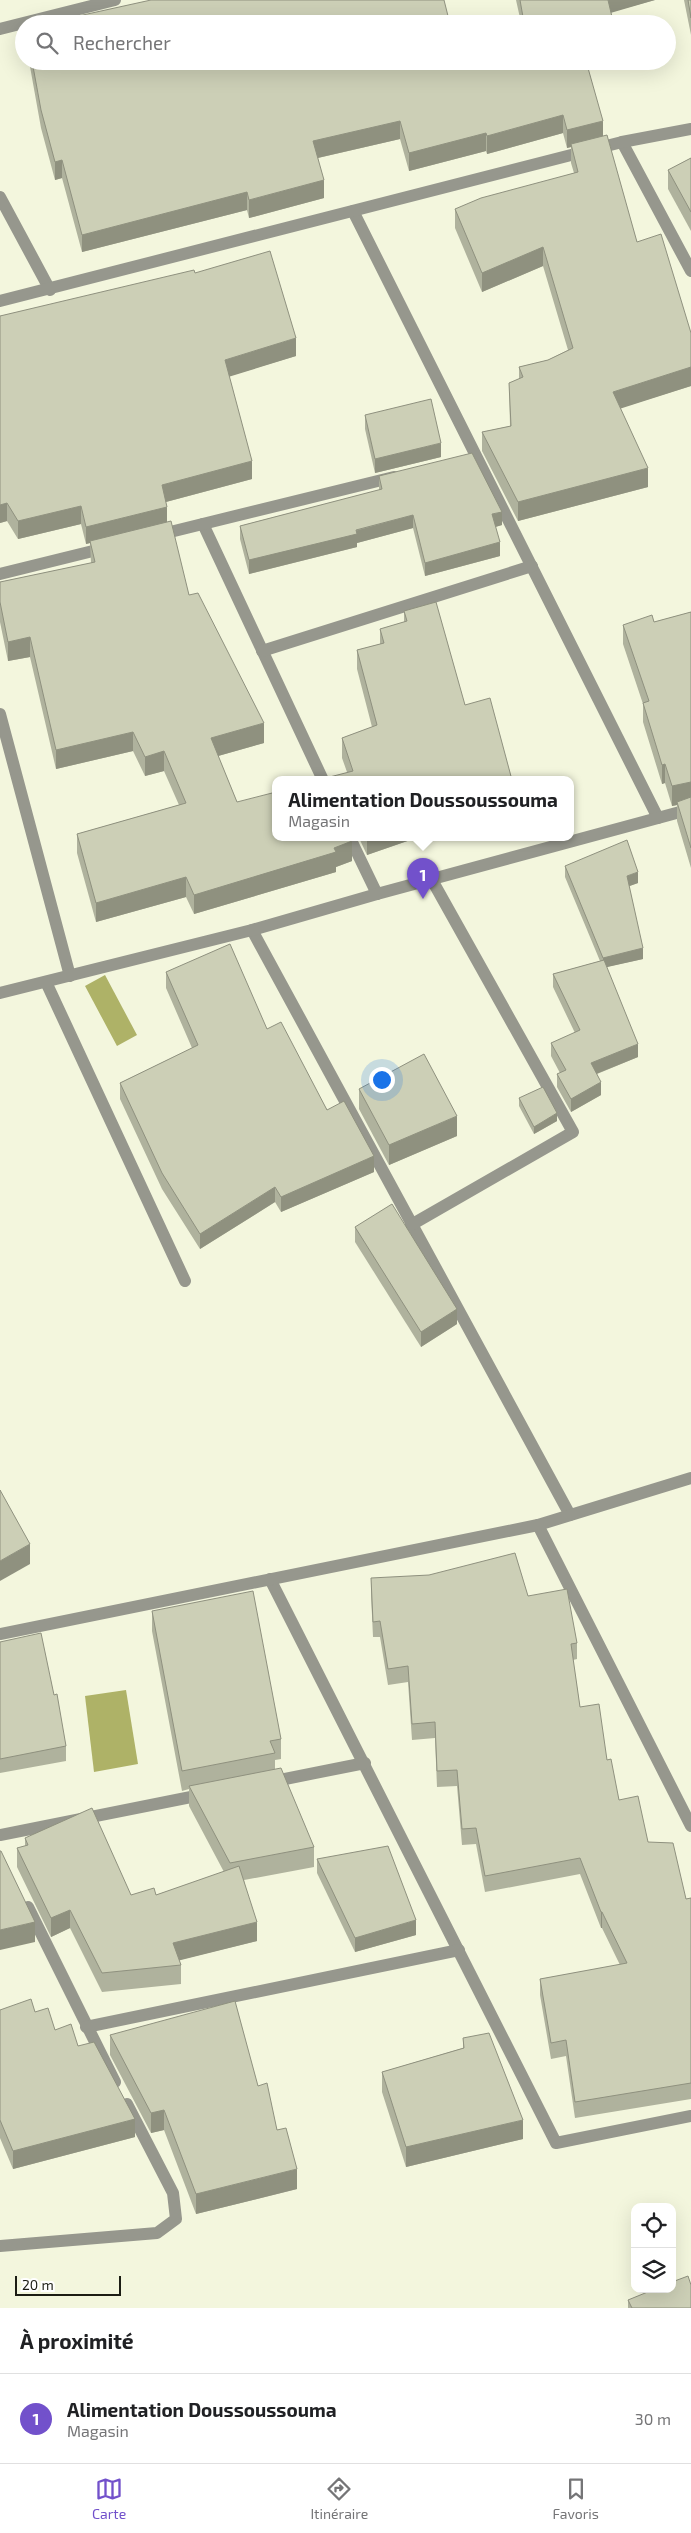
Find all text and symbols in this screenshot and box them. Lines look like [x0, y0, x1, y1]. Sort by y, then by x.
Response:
search box [15, 15, 676, 70]
icon: search [33, 29, 61, 57]
text: Rechercher [73, 31, 171, 54]
popup [272, 776, 574, 841]
text: Alimentation Doussoussouma [288, 788, 558, 811]
text: Magasin [288, 811, 350, 830]
pin: 1 [407, 858, 439, 899]
your location [369, 1067, 395, 1093]
map controls [631, 2203, 676, 2293]
button: locate [631, 2203, 676, 2248]
button: layers [631, 2248, 676, 2293]
scale bar [15, 2273, 121, 2296]
text: 20 m [22, 2276, 54, 2293]
text: À proximité [20, 2328, 134, 2353]
text: Alimentation Doussoussouma [67, 2398, 336, 2421]
text: 1 [33, 2409, 39, 2428]
text: 30 m [635, 2409, 671, 2428]
text: Magasin [67, 2421, 129, 2440]
tab: Carte [92, 2475, 126, 2522]
tab: Itinéraire [310, 2475, 368, 2522]
tab: Favoris [552, 2475, 599, 2522]

